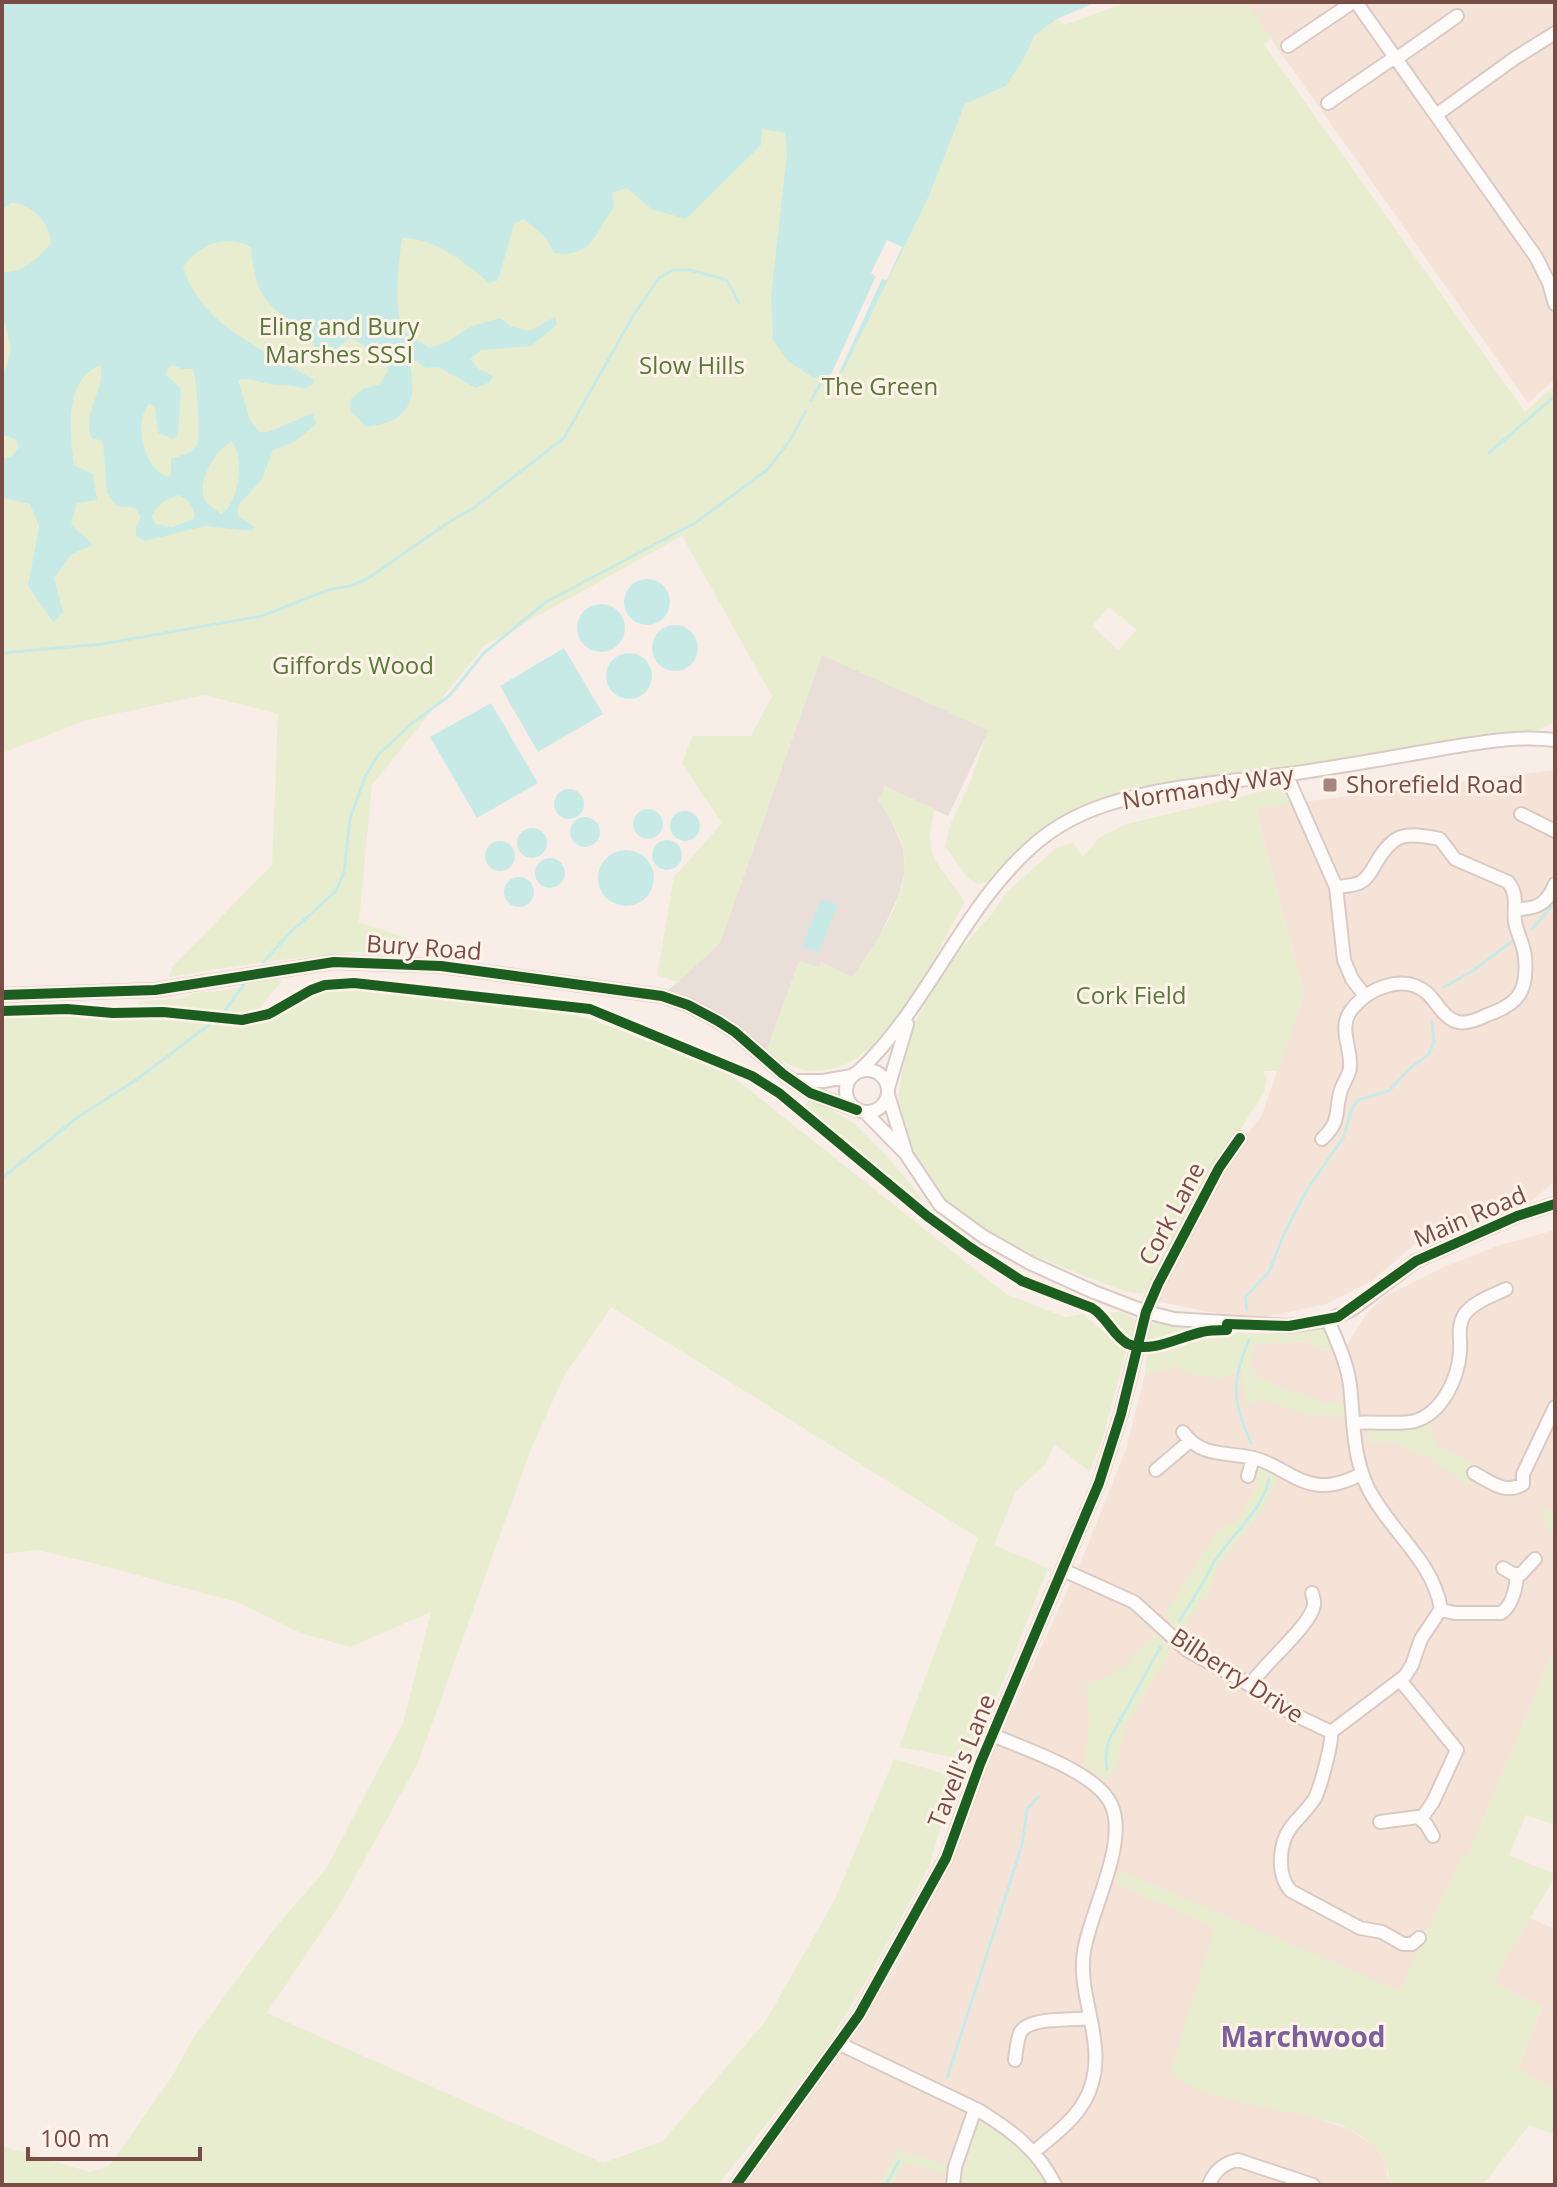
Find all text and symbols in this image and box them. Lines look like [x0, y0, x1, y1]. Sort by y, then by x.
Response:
park label: Eling and Bury Marshes SSSI [259, 309, 420, 370]
park label: Slow Hills [639, 348, 745, 381]
park label: The Green [822, 369, 938, 402]
park label: Giffords Wood [272, 648, 434, 681]
street label: Normandy Way [1120, 757, 1297, 816]
place label: Shorefield Road [1346, 767, 1523, 800]
marker: Shorefield Road [1321, 776, 1339, 794]
street label: Bury Road [365, 926, 483, 967]
park label: Cork Field [1076, 978, 1186, 1011]
street label: Cork Lane [1130, 1156, 1212, 1271]
street label: Main Road [1408, 1177, 1531, 1254]
street label: Bilberry Drive [1165, 1619, 1311, 1730]
street label: Tavell's Lane [919, 1689, 1002, 1832]
district label: Marchwood [1220, 2017, 1386, 2055]
scale bar [28, 2111, 200, 2161]
text: 100 m [40, 2121, 110, 2154]

